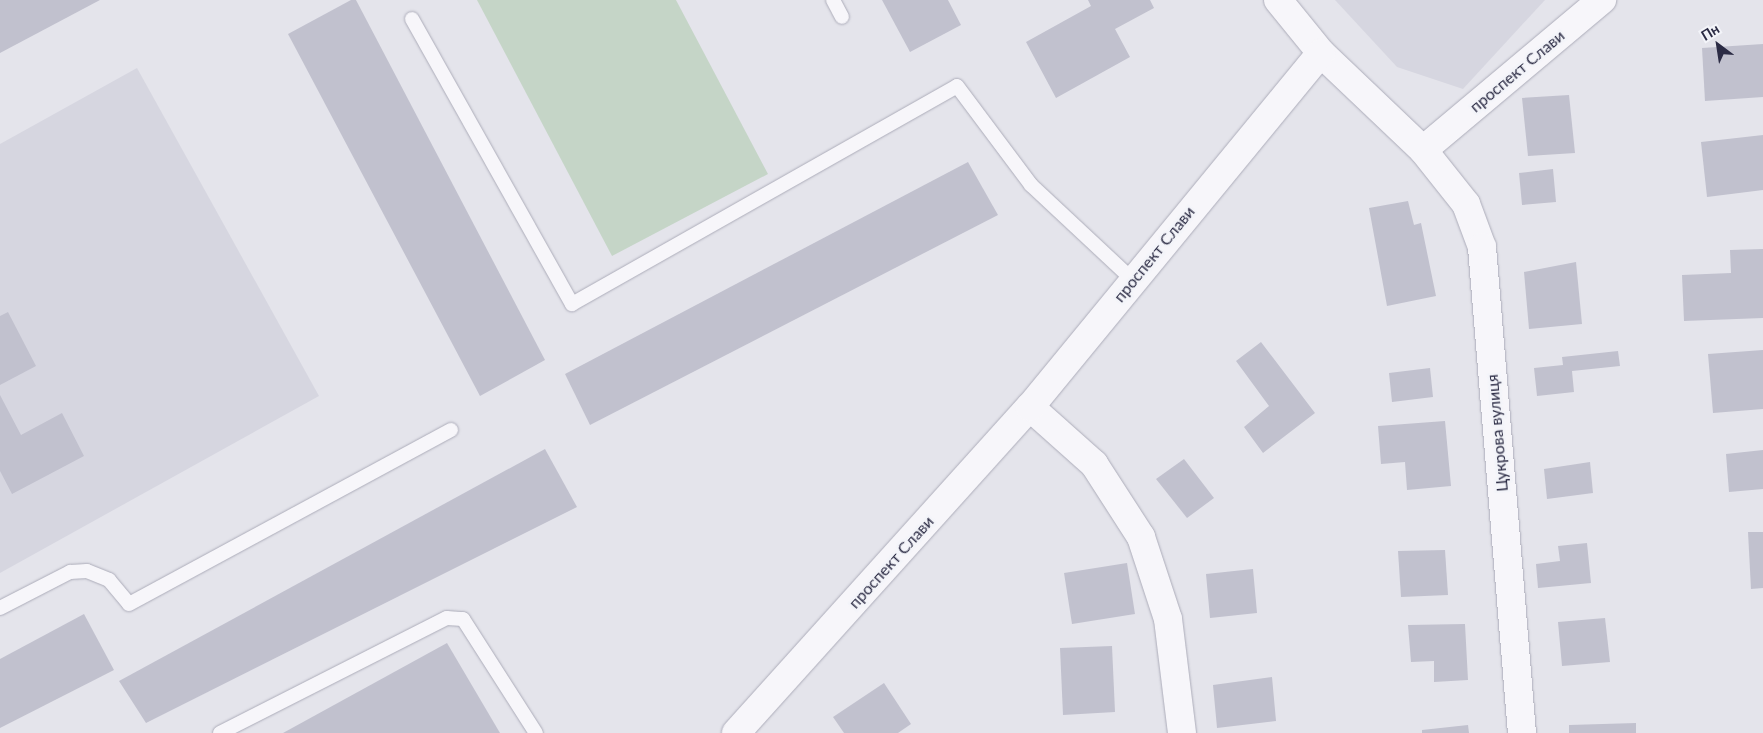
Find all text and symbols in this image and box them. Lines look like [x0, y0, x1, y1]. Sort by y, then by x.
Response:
north arrow [1693, 20, 1743, 70]
text: Пн [1698, 20, 1722, 44]
street label: проспект Слави [1466, 26, 1568, 116]
street label: проспект Слави [1109, 202, 1199, 306]
street label: Цукрова вулиця [1482, 374, 1512, 492]
street label: проспект Слави [844, 512, 938, 612]

